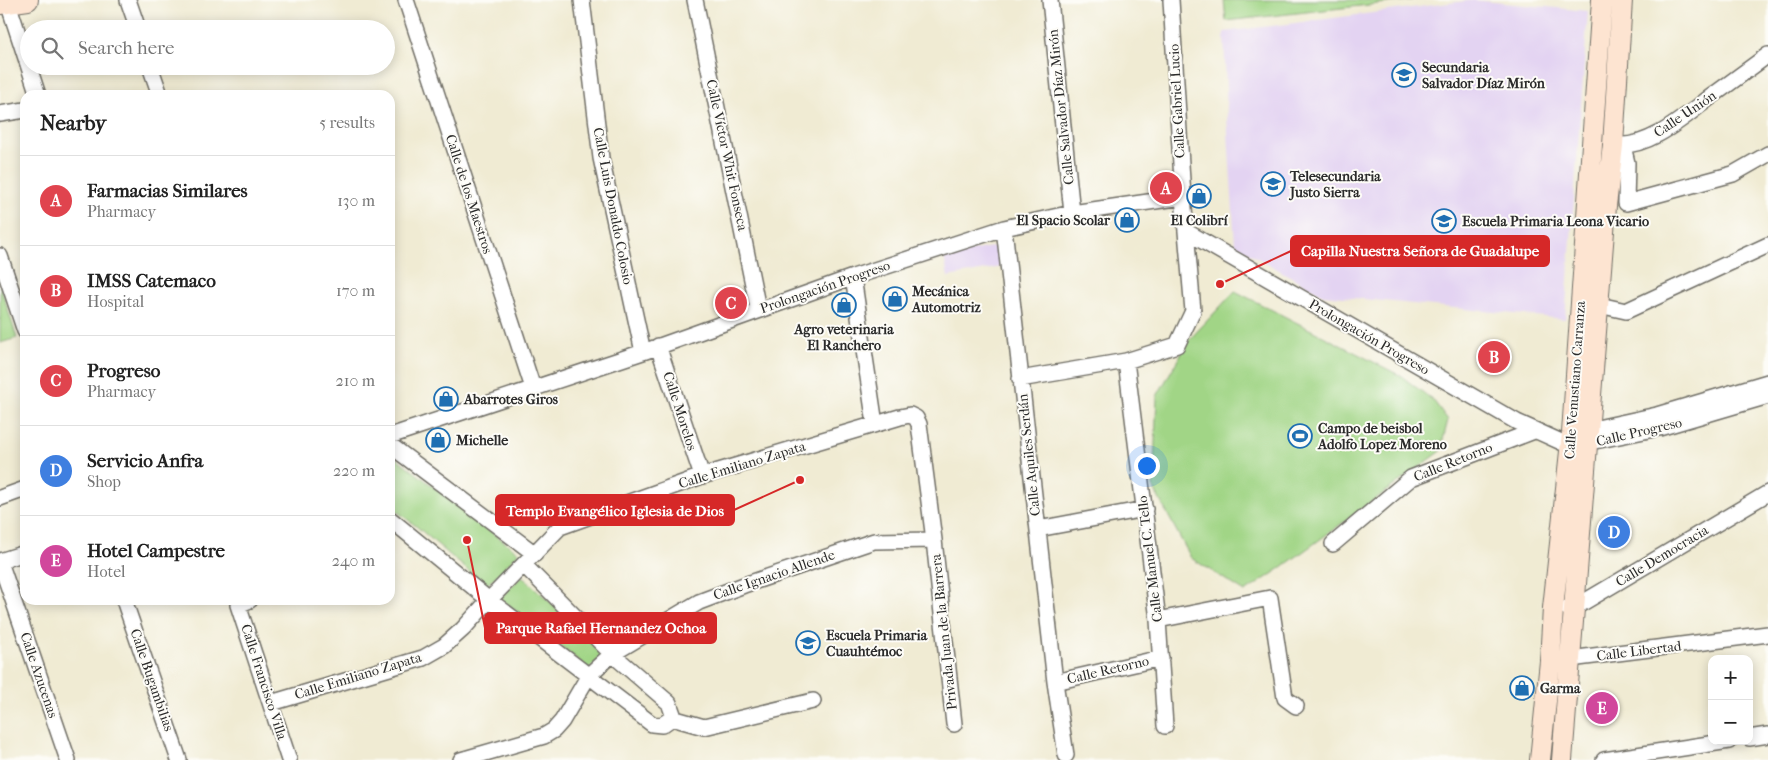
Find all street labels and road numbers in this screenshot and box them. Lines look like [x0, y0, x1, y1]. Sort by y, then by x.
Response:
street label: Calle Salvador Díaz Mirón [1044, 28, 1078, 186]
street label: Calle Gabriel Lucio [1166, 43, 1188, 159]
street label: Calle Víctor Whit Fonseca [703, 78, 751, 233]
street label: Calle Unión [1651, 87, 1719, 141]
street label: Calle Luis Donaldo Colosio [589, 126, 637, 286]
street label: Calle de los Maestros [442, 132, 496, 256]
street label: Prolongación Progreso [758, 257, 892, 317]
street label: Prolongación Progreso [1306, 296, 1432, 378]
street label: Calle Venustiano Carranza [1561, 300, 1589, 460]
street label: Calle Morelos [659, 369, 701, 453]
street label: Calle Aquiles Serdán [1014, 393, 1044, 517]
street label: Calle Progreso [1594, 414, 1684, 450]
street label: Calle Emiliano Zapata [676, 437, 808, 492]
street label: Calle Retorno [1411, 438, 1495, 486]
street label: Calle Manuel C. Tello [1134, 495, 1166, 623]
street label: Calle Democracia [1613, 522, 1711, 590]
street label: Calle Ignacio Allende [711, 546, 837, 604]
street label: Privada Juan de la Barrera [927, 553, 961, 711]
street label: Calle Francisco Villa [237, 622, 291, 743]
street label: Calle Bugambilias [127, 627, 177, 733]
street label: Calle Azucenas [16, 630, 62, 720]
street label: Calle Libertad [1596, 637, 1683, 665]
street label: Calle Emiliano Zapata [292, 648, 424, 703]
street label: Calle Retorno [1065, 652, 1151, 688]

